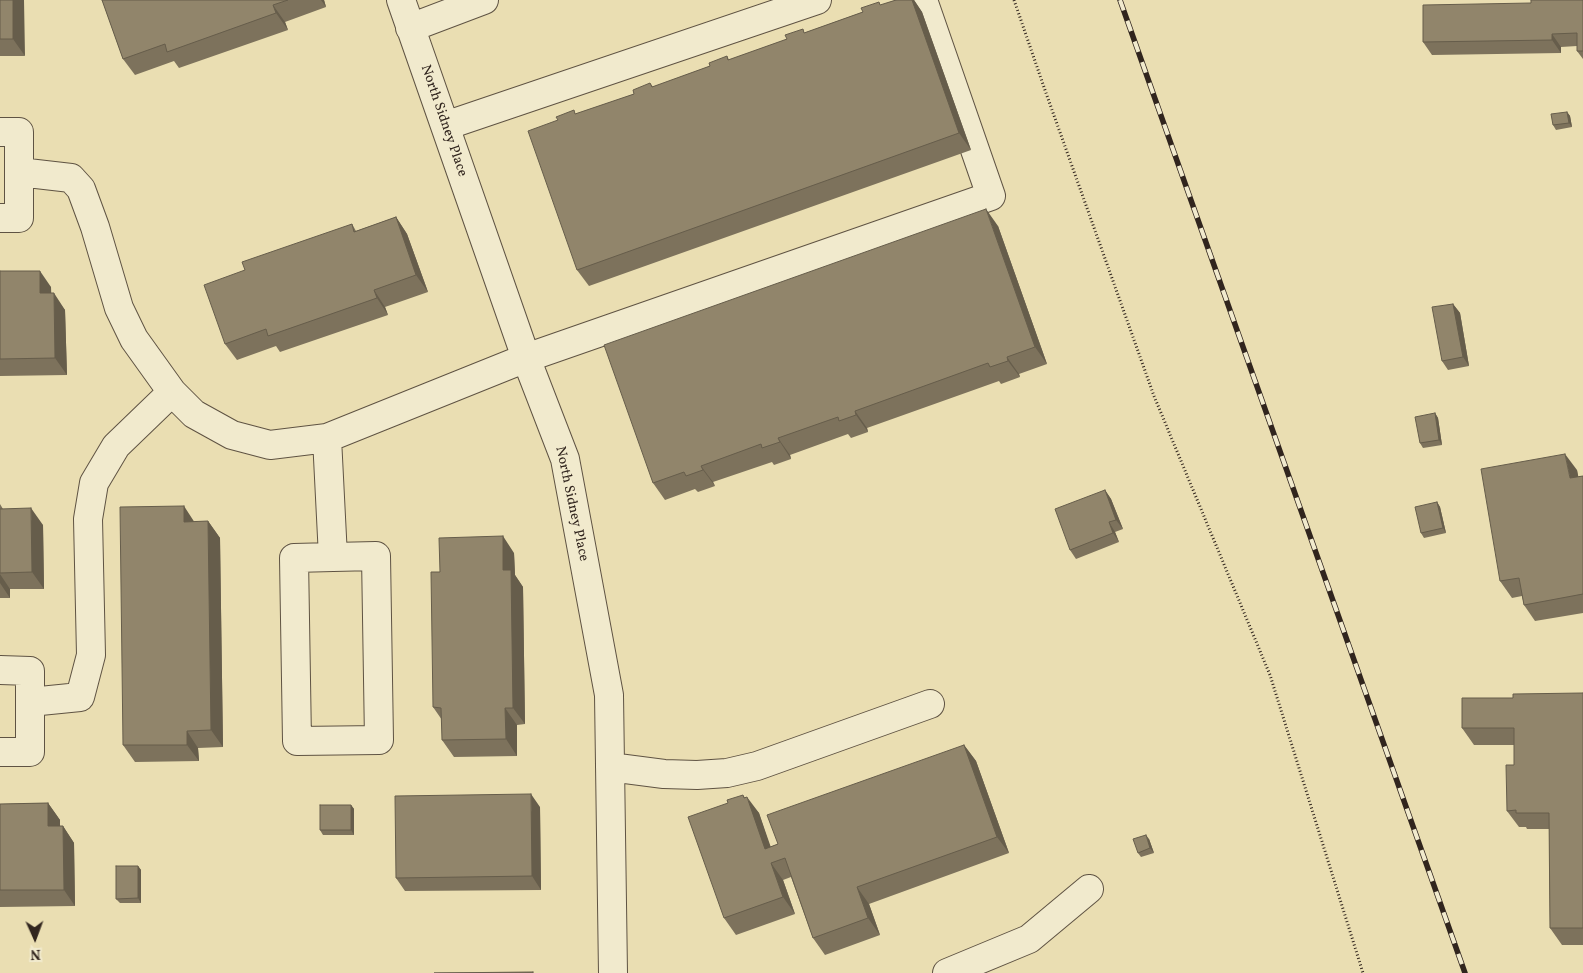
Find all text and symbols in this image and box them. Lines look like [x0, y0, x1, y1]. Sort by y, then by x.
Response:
street label: North Sidney Place [416, 63, 470, 179]
street label: North Sidney Place [551, 445, 591, 563]
north arrow [10, 913, 60, 963]
text: N [30, 944, 41, 963]

